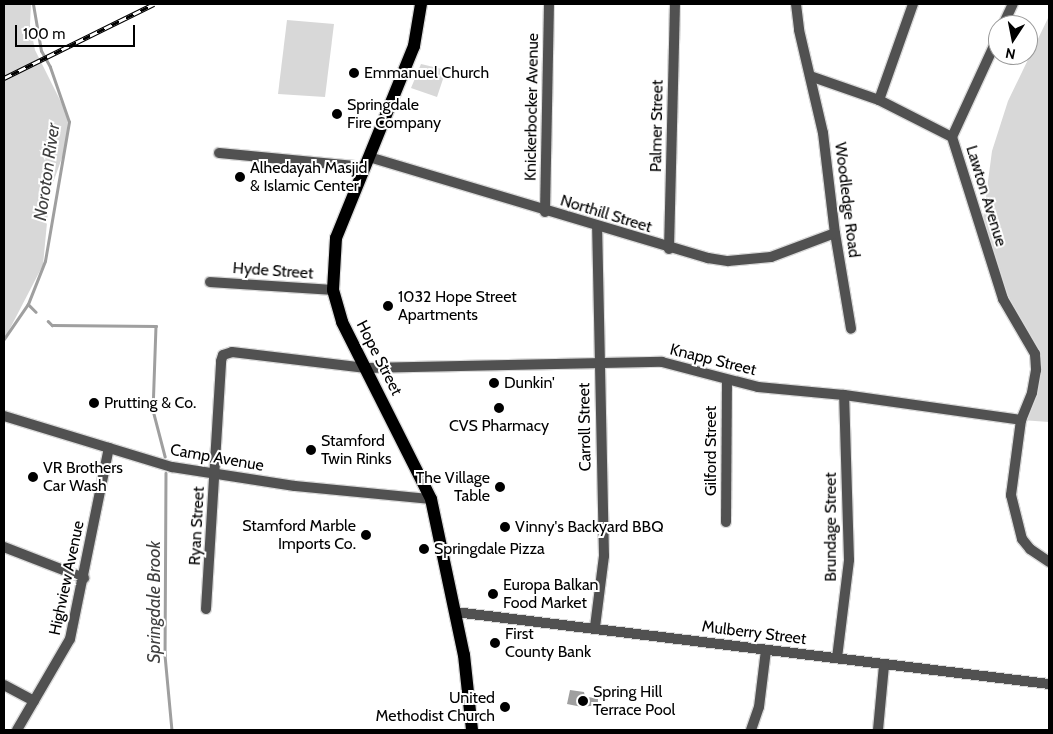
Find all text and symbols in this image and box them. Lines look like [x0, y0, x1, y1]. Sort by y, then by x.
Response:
scale bar [18, 15, 138, 47]
north arrow [988, 15, 1038, 65]
text: 100 m [23, 25, 65, 43]
street label: Knickerbocker Avenue [521, 33, 543, 181]
text: N [1004, 44, 1017, 64]
place label: Emmanuel Church [364, 63, 489, 83]
marker: Emmanuel Church [348, 67, 360, 79]
street label: Palmer Street [647, 80, 667, 172]
place label: Springdale Fire Company [347, 95, 441, 133]
marker: Springdale Fire Company [331, 108, 343, 120]
water label: Noroton River [29, 122, 65, 222]
street label: Woodledge Road [830, 141, 864, 259]
street label: Lawton Avenue [962, 143, 1010, 249]
place label: Alhedayah Masjid & Islamic Center [250, 158, 367, 196]
marker: Alhedayah Masjid & Islamic Center [234, 171, 246, 183]
street label: Northill Street [558, 191, 654, 237]
street label: Hyde Street [232, 259, 314, 283]
place label: 1032 Hope Street Apartments [398, 287, 517, 325]
marker: 1032 Hope Street Apartments [382, 300, 394, 312]
street label: Hope Street [352, 317, 406, 399]
street label: Knapp Street [668, 340, 758, 380]
place label: Dunkin' [504, 373, 555, 393]
marker: Dunkin' [488, 377, 500, 389]
street label: Carroll Street [575, 383, 595, 471]
place label: Prutting & Co. [104, 393, 196, 413]
marker: Prutting & Co. [88, 397, 100, 409]
marker: CVS Pharmacy [493, 402, 505, 414]
street label: Gilford Street [701, 406, 721, 496]
place label: CVS Pharmacy [449, 416, 549, 436]
place label: Stamford Twin Rinks [321, 431, 392, 469]
street label: Camp Avenue [169, 440, 265, 476]
marker: Stamford Twin Rinks [305, 444, 317, 456]
place label: VR Brothers Car Wash [43, 458, 123, 496]
place label: The Village Table [416, 468, 490, 506]
marker: VR Brothers Car Wash [27, 471, 39, 483]
street label: Brundage Street [821, 472, 841, 582]
marker: The Village Table [494, 481, 506, 493]
street label: Ryan Street [185, 486, 209, 566]
place label: Stamford Marble Imports Co. [242, 516, 356, 554]
place label: Vinny's Backyard BBQ [515, 517, 663, 537]
street label: Highview Avenue [46, 519, 88, 637]
marker: Vinny's Backyard BBQ [499, 521, 511, 533]
marker: Stamford Marble Imports Co. [360, 529, 372, 541]
place label: Springdale Pizza [434, 539, 545, 559]
water label: Springdale Brook [143, 541, 165, 663]
marker: Springdale Pizza [418, 543, 430, 555]
place label: Europa Balkan Food Market [503, 575, 599, 613]
marker: Europa Balkan Food Market [487, 588, 499, 600]
street label: Mulberry Street [701, 617, 807, 649]
place label: First County Bank [505, 624, 591, 662]
marker: First County Bank [489, 637, 501, 649]
place label: Spring Hill Terrace Pool [593, 682, 675, 720]
place label: United Methodist Church [376, 688, 495, 726]
marker: Spring Hill Terrace Pool [577, 695, 589, 707]
marker: United Methodist Church [499, 701, 511, 713]

